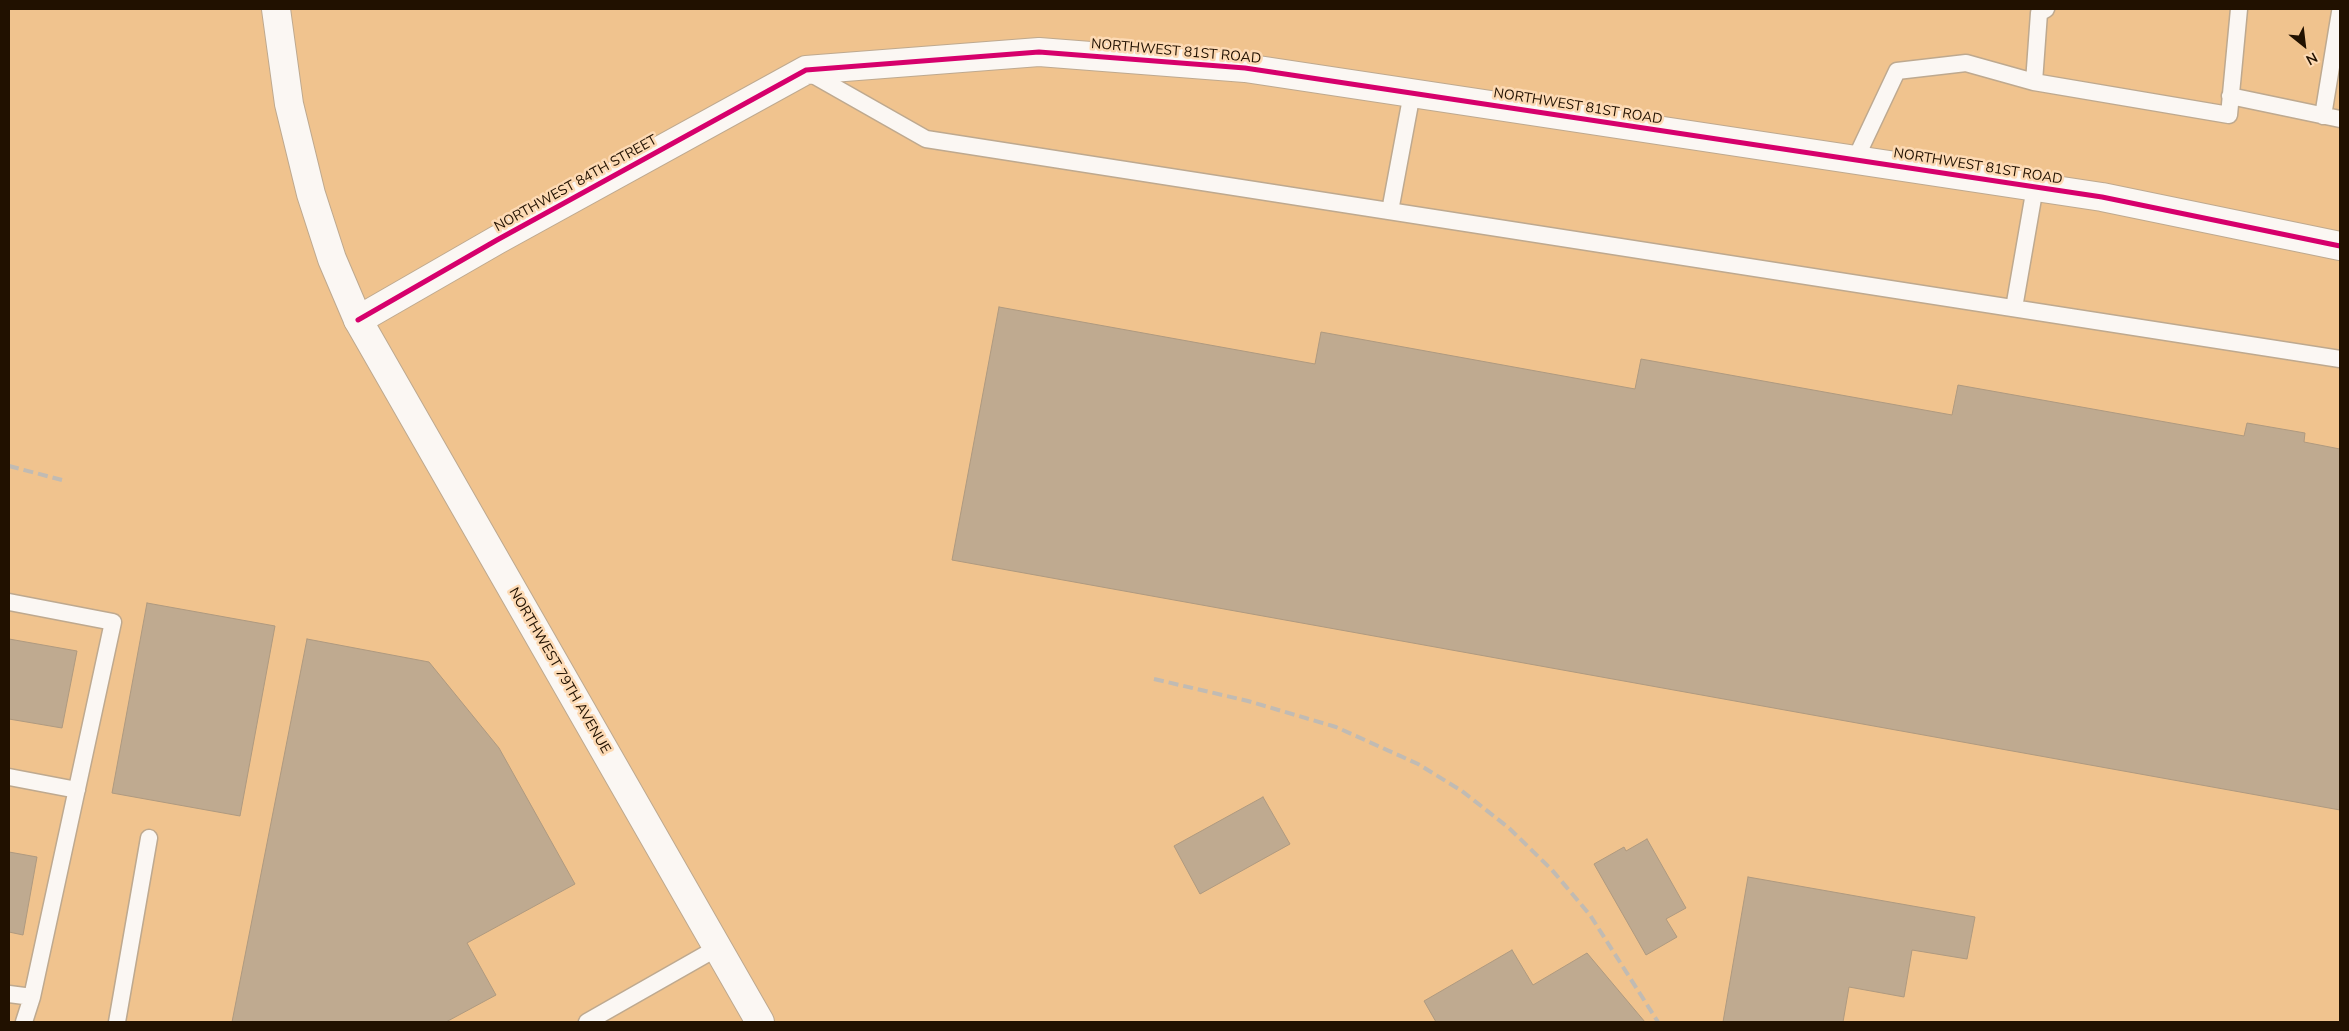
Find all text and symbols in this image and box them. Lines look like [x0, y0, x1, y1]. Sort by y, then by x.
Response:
north arrow [2279, 20, 2329, 70]
street label: NORTHWEST 81ST ROAD [1090, 36, 1262, 68]
text: N [2302, 48, 2321, 69]
street label: NORTHWEST 81ST ROAD [1492, 85, 1664, 129]
street label: NORTHWEST 84TH STREET [492, 132, 660, 236]
street label: NORTHWEST 81ST ROAD [1892, 145, 2064, 189]
street label: NORTHWEST 79TH AVENUE [505, 585, 613, 757]

